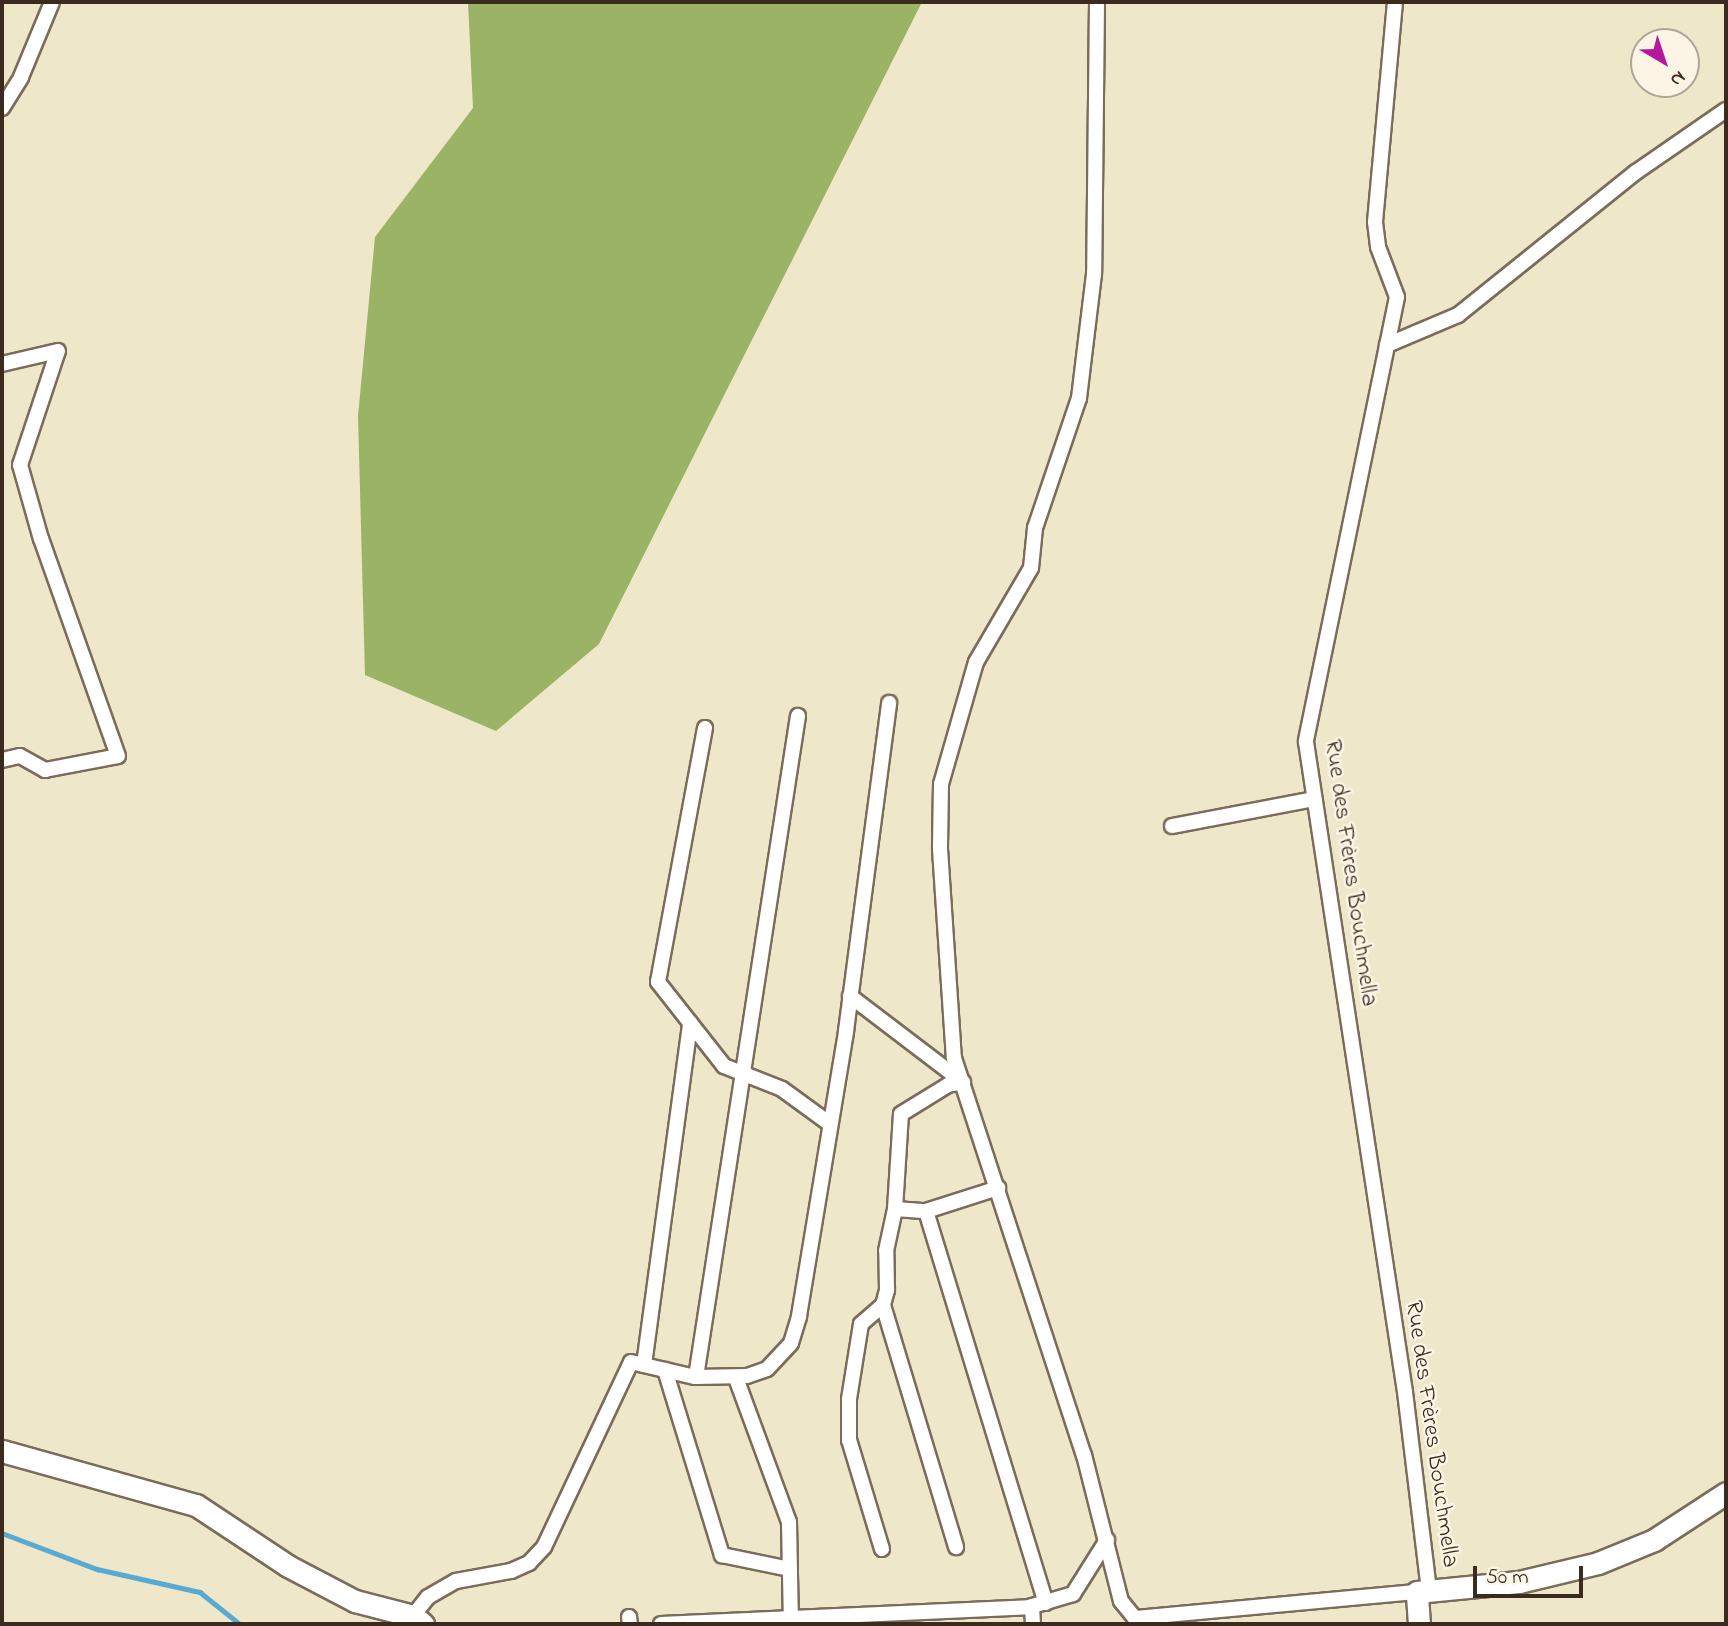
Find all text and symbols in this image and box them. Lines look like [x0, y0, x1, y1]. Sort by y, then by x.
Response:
north arrow [1630, 28, 1700, 98]
text: N [1664, 64, 1691, 93]
street label: Rue des Frères Bouchmella [1317, 738, 1383, 1008]
street label: Rue des Frères Bouchmella [1398, 1299, 1464, 1569]
scale bar [1476, 1552, 1586, 1596]
text: 50 m [1486, 1563, 1529, 1593]

